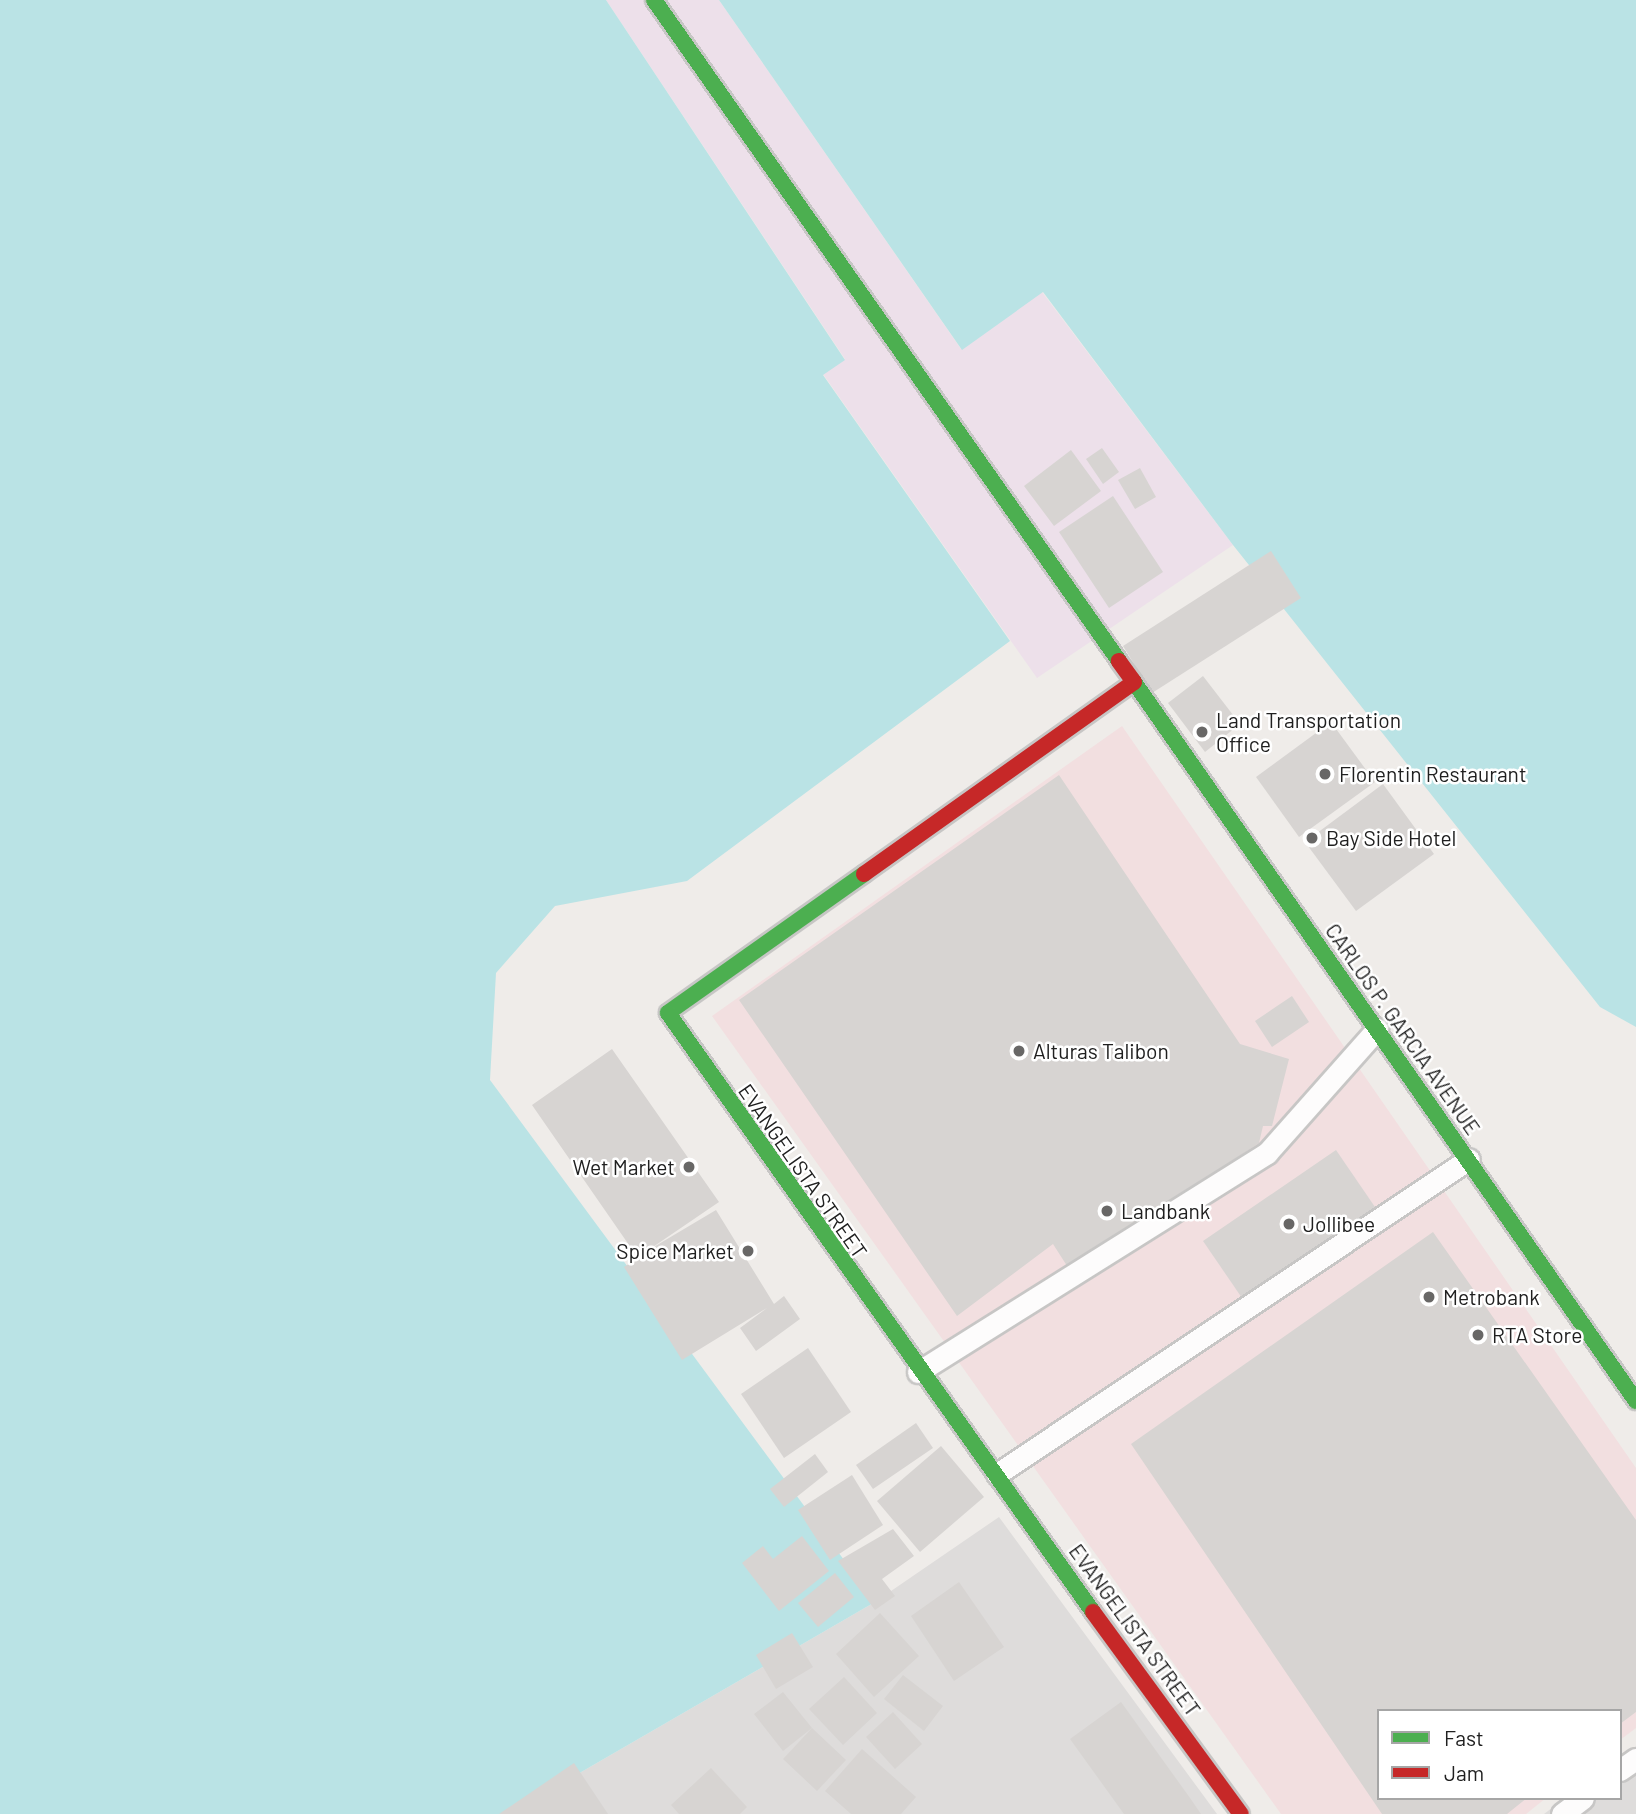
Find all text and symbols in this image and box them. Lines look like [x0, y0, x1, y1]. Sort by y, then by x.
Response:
place label: Land Transportation Office [1216, 707, 1401, 757]
marker: Land Transportation Office [1194, 724, 1210, 740]
place label: Florentin Restaurant [1339, 761, 1527, 787]
marker: Florentin Restaurant [1317, 766, 1333, 782]
place label: Bay Side Hotel [1326, 825, 1456, 851]
marker: Bay Side Hotel [1304, 830, 1320, 846]
street label: CARLOS P. GARCIA AVENUE [1320, 919, 1486, 1139]
place label: Alturas Talibon [1033, 1038, 1169, 1064]
marker: Alturas Talibon [1011, 1043, 1027, 1059]
street label: EVANGELISTA STREET [733, 1079, 873, 1263]
place label: Wet Market [572, 1154, 675, 1180]
marker: Wet Market [681, 1159, 697, 1175]
place label: Landbank [1121, 1198, 1210, 1224]
marker: Landbank [1099, 1203, 1115, 1219]
place label: Jollibee [1303, 1211, 1375, 1237]
marker: Jollibee [1281, 1216, 1297, 1232]
place label: Spice Market [616, 1238, 734, 1264]
marker: Spice Market [740, 1243, 756, 1259]
place label: Metrobank [1443, 1284, 1540, 1310]
marker: Metrobank [1421, 1289, 1437, 1305]
place label: RTA Store [1492, 1322, 1582, 1348]
marker: RTA Store [1470, 1327, 1486, 1343]
street label: EVANGELISTA STREET [1064, 1539, 1206, 1721]
legend [1377, 1709, 1622, 1800]
text: Fast [1444, 1725, 1484, 1750]
text: Jam [1444, 1760, 1484, 1785]

